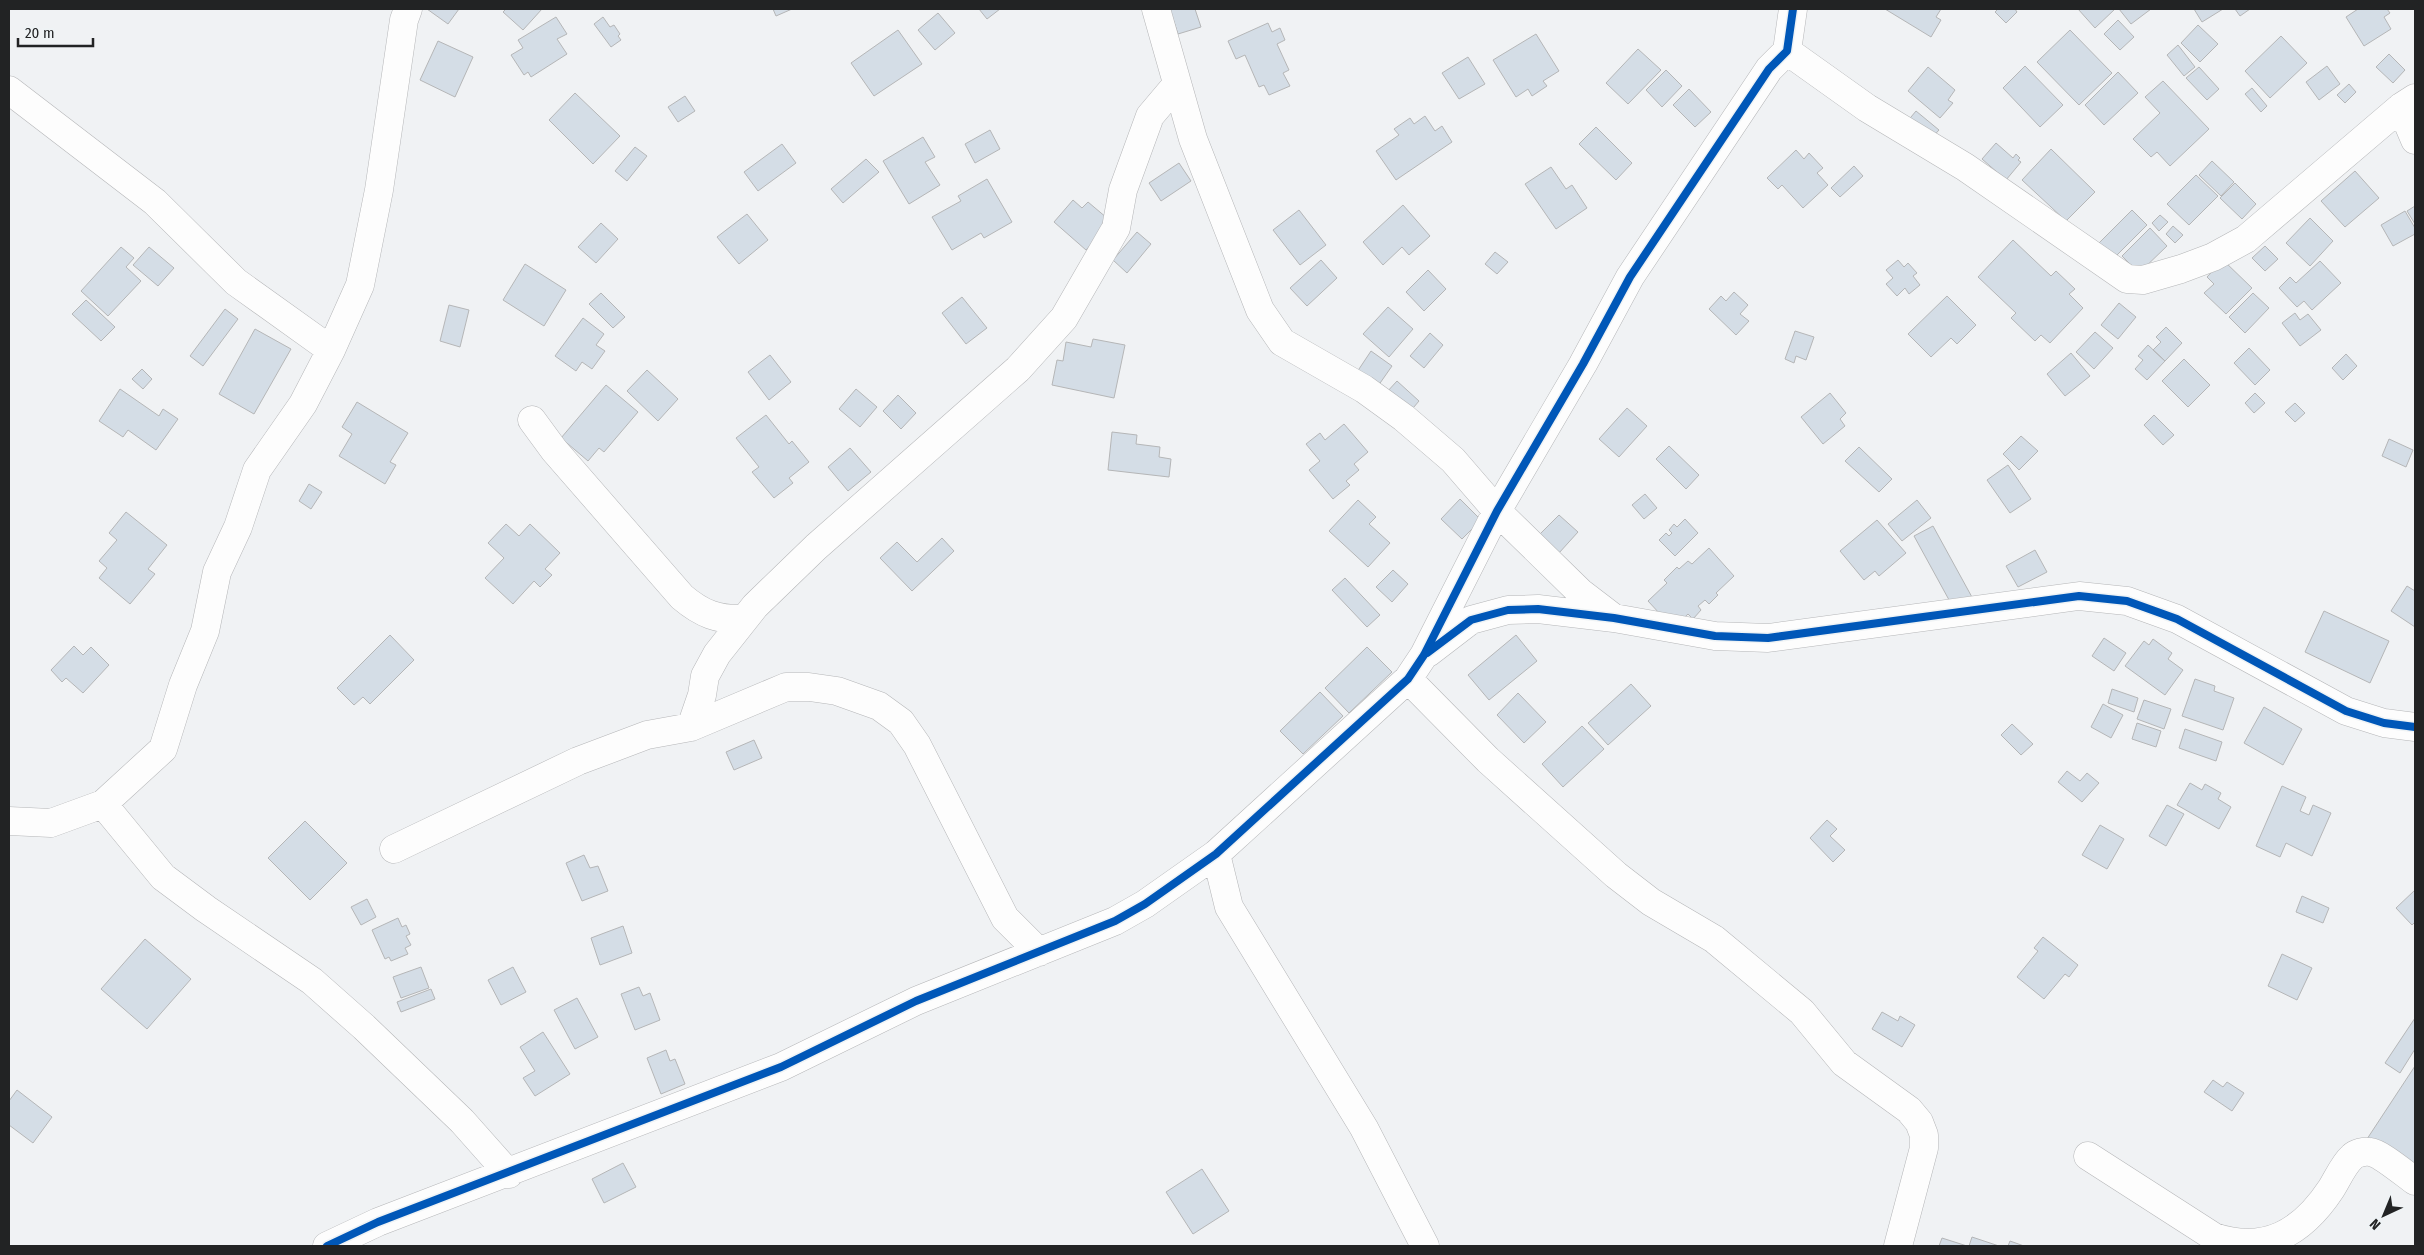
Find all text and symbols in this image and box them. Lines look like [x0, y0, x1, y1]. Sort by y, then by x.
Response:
scale bar [18, 15, 92, 47]
text: 20 m [25, 24, 55, 42]
north arrow [2359, 1190, 2409, 1240]
text: N [2366, 1215, 2384, 1233]

